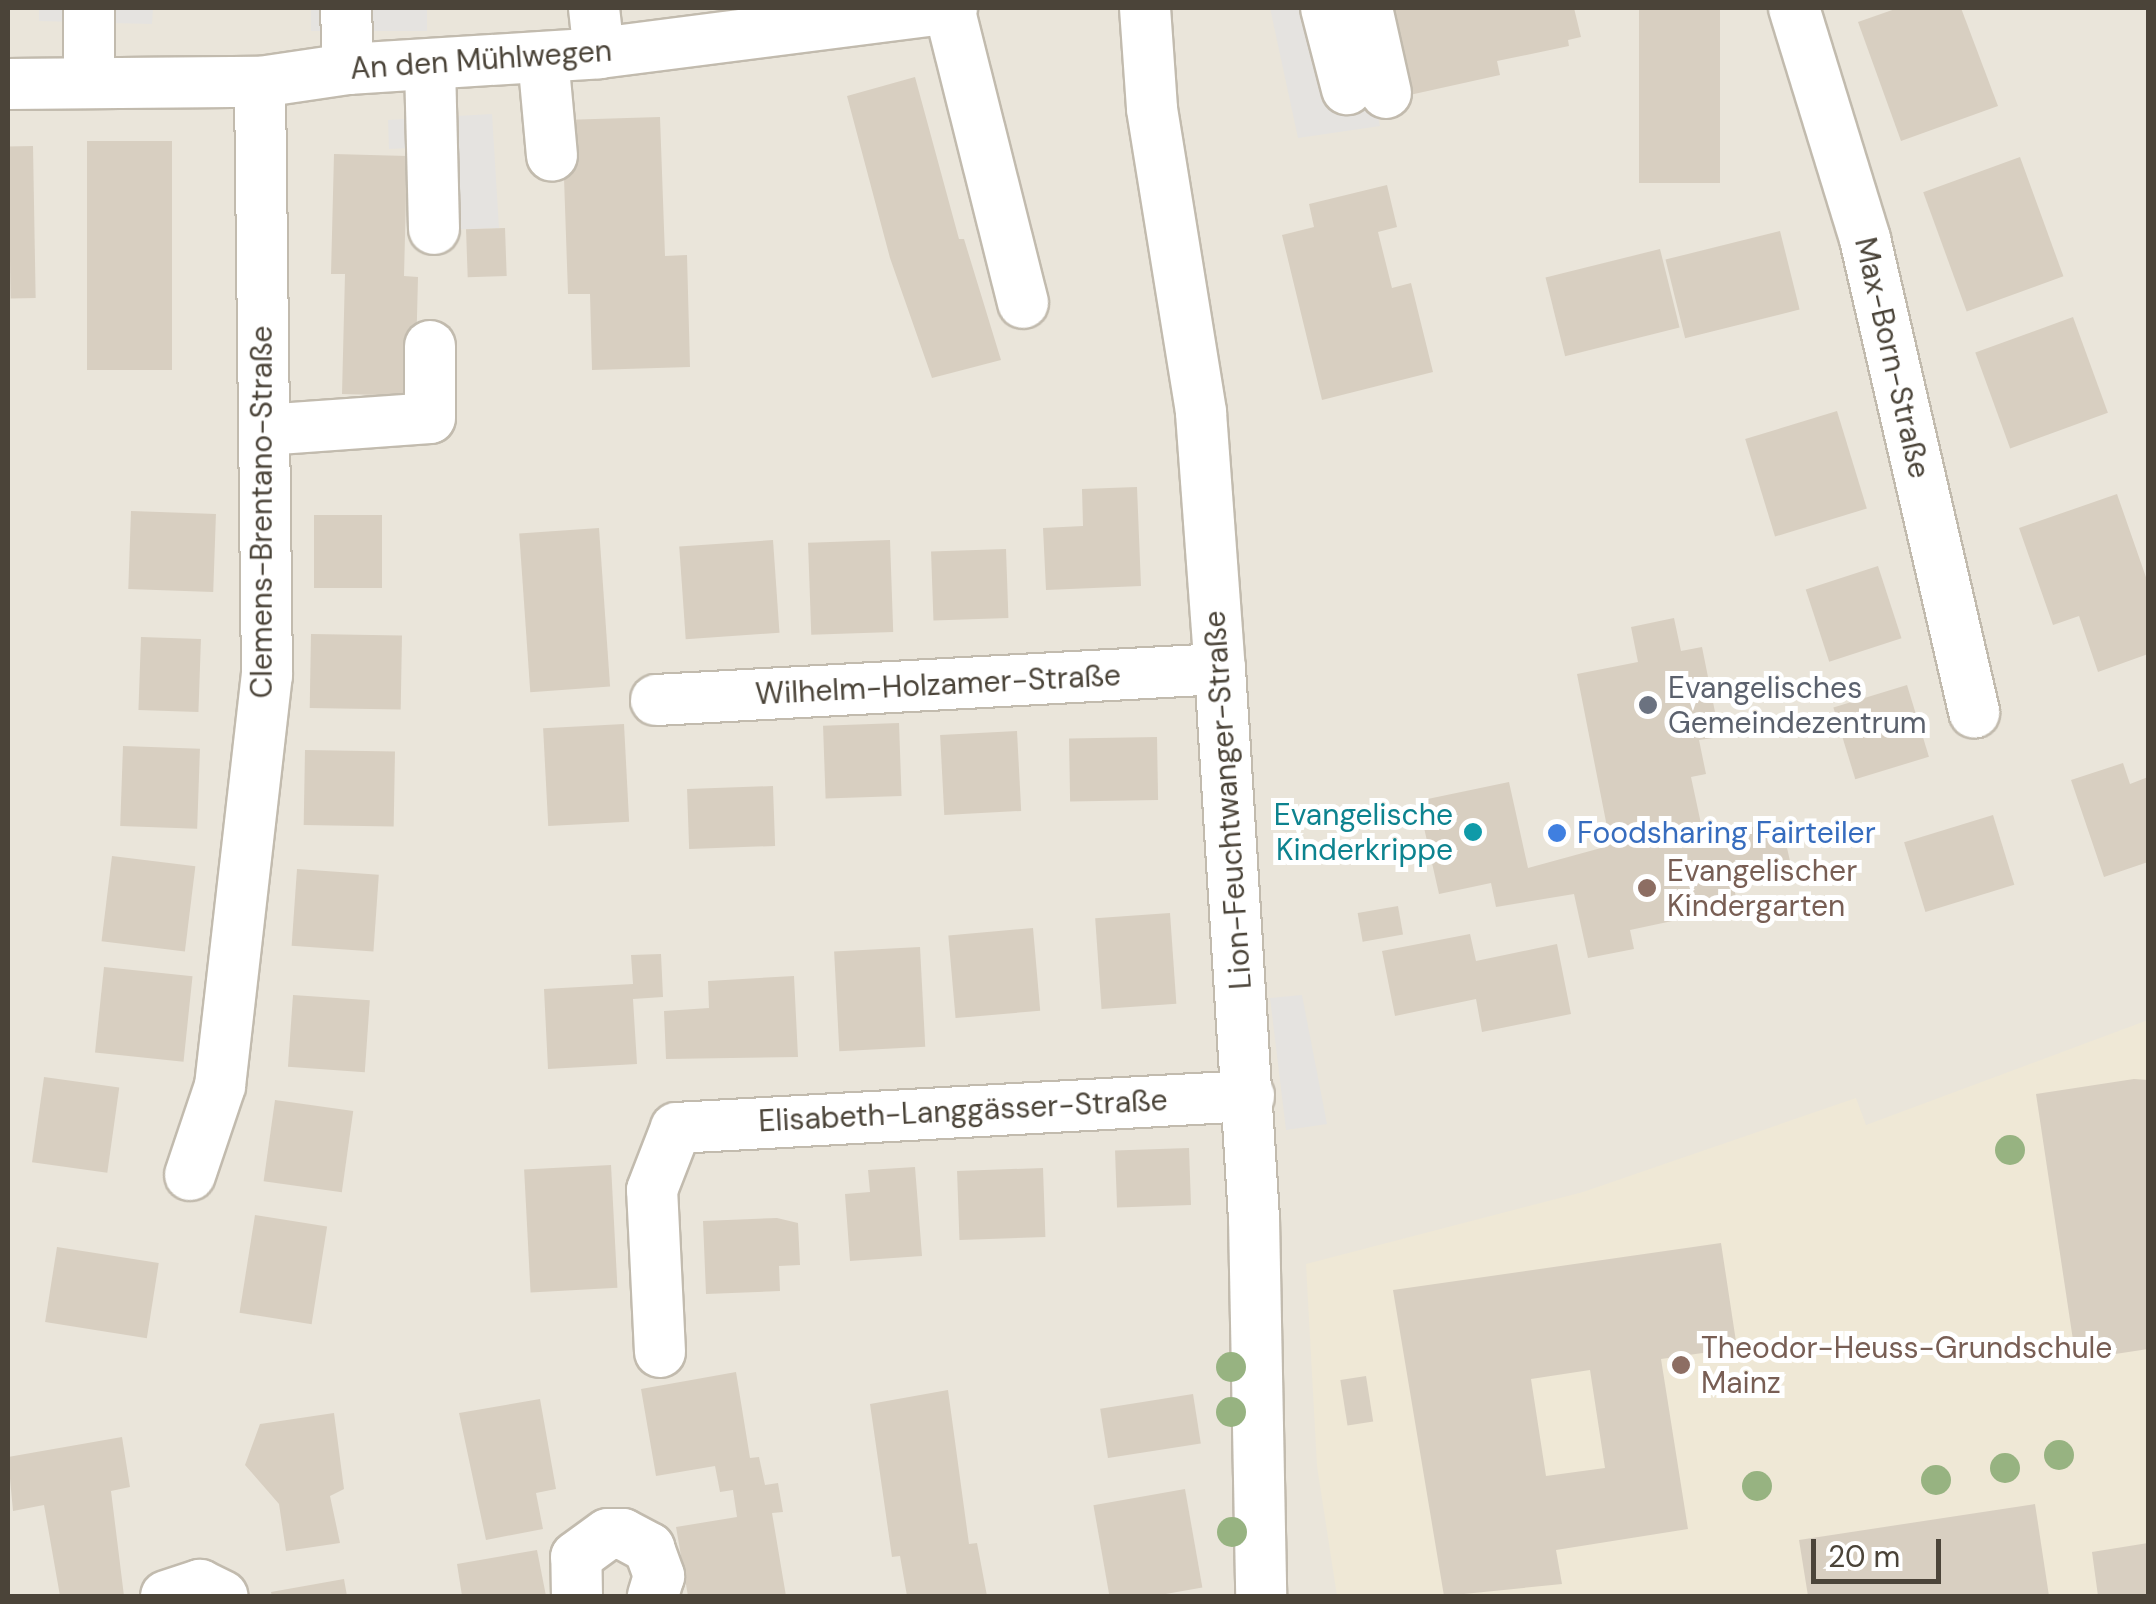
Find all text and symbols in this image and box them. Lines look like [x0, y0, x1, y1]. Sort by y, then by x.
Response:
street label: An den Mühlwegen [349, 33, 613, 87]
street label: Max-Born-Straße [1847, 234, 1937, 482]
street label: Clemens-Brentano-Straße [244, 326, 280, 698]
street label: Lion-Feuchtwanger-Straße [1197, 609, 1259, 991]
street label: Wilhelm-Holzamer-Straße [754, 657, 1122, 713]
place label: Evangelisches Gemeindezentrum [1668, 670, 1927, 740]
marker: Evangelisches Gemeindezentrum [1637, 694, 1659, 716]
place label: Evangelische Kinderkrippe [1274, 797, 1453, 868]
place label: Foodsharing Fairteiler [1577, 815, 1876, 851]
marker: Evangelische Kinderkrippe [1462, 821, 1484, 843]
marker: Foodsharing Fairteiler [1546, 822, 1568, 844]
place label: Evangelischer Kindergarten [1667, 853, 1857, 924]
marker: Evangelischer Kindergarten [1636, 877, 1658, 899]
street label: Elisabeth-Langgässer-Straße [758, 1082, 1168, 1140]
place label: Theodor-Heuss-Grundschule Mainz [1701, 1330, 2112, 1400]
marker: Theodor-Heuss-Grundschule Mainz [1670, 1354, 1692, 1376]
scale bar [1816, 1519, 1946, 1581]
text: 20 m [1828, 1537, 1900, 1576]

